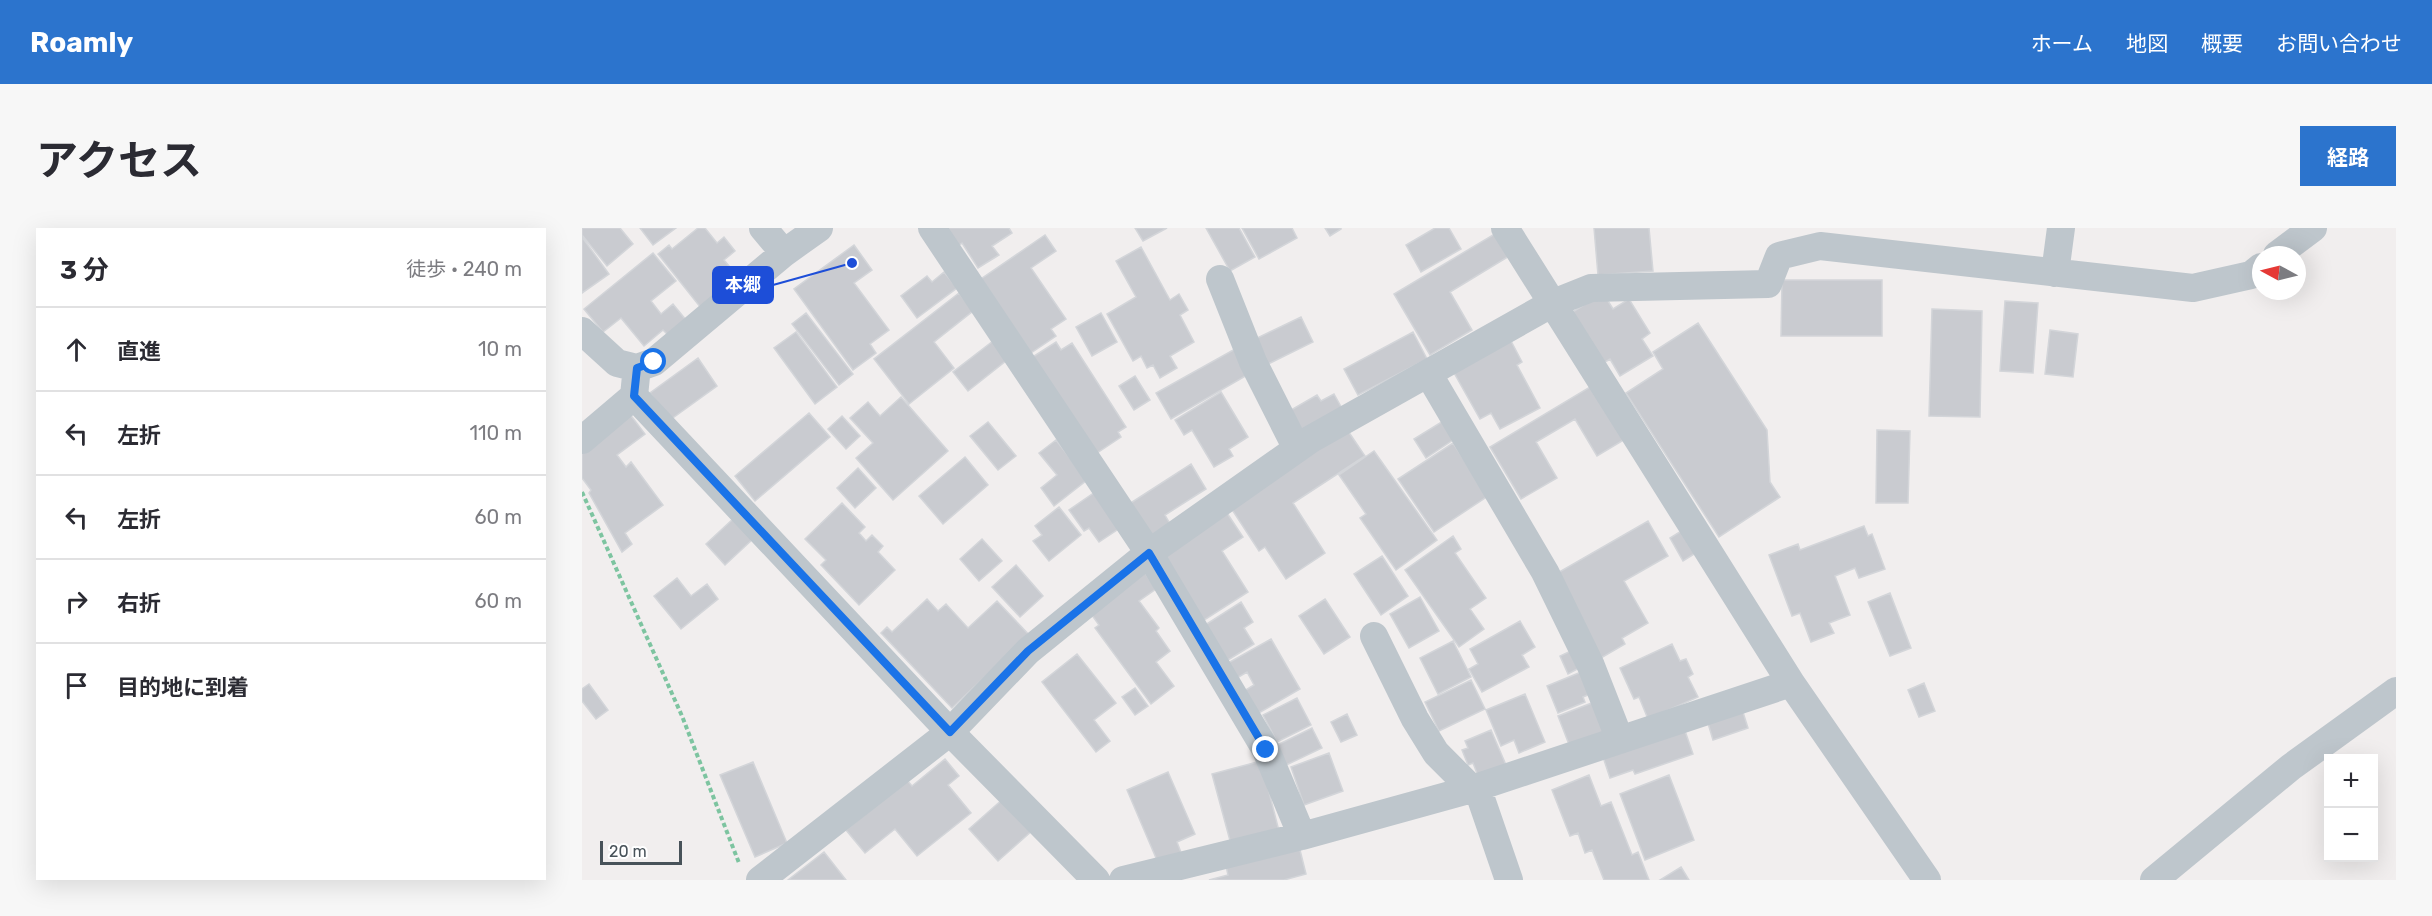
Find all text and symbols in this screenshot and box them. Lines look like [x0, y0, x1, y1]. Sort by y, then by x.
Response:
text: Roamly [30, 26, 133, 59]
text: ホーム [2031, 31, 2093, 56]
text: 地図 [2126, 31, 2168, 56]
text: 概要 [2201, 31, 2243, 56]
text: お問い合わせ [2276, 31, 2402, 56]
button: 経路 [2300, 126, 2396, 186]
text: アクセス [36, 136, 202, 186]
north arrow [2252, 246, 2306, 300]
text: 3 分 [60, 255, 109, 286]
text: 徒歩 · 240 m [406, 257, 522, 281]
callout: 本郷 [713, 267, 773, 303]
text: 本郷 [725, 274, 761, 296]
icon: ahead [60, 333, 93, 366]
text: 10 m [478, 337, 522, 361]
text: 直進 [117, 338, 161, 365]
route start [640, 348, 666, 374]
icon: left [60, 417, 93, 450]
text: 110 m [470, 421, 522, 445]
text: 左折 [117, 422, 161, 449]
icon: left [60, 501, 93, 534]
text: 60 m [475, 505, 522, 529]
text: 左折 [117, 506, 161, 533]
icon: right [60, 585, 93, 618]
text: 60 m [475, 589, 522, 613]
text: 右折 [117, 590, 161, 617]
icon: arrive [60, 669, 93, 702]
text: 目的地に到着 [117, 674, 249, 701]
route end [1252, 736, 1278, 762]
map controls [2324, 754, 2378, 862]
button: + [2324, 754, 2378, 808]
button: − [2324, 808, 2378, 862]
scale bar [600, 838, 682, 866]
text: 20 m [609, 842, 647, 861]

